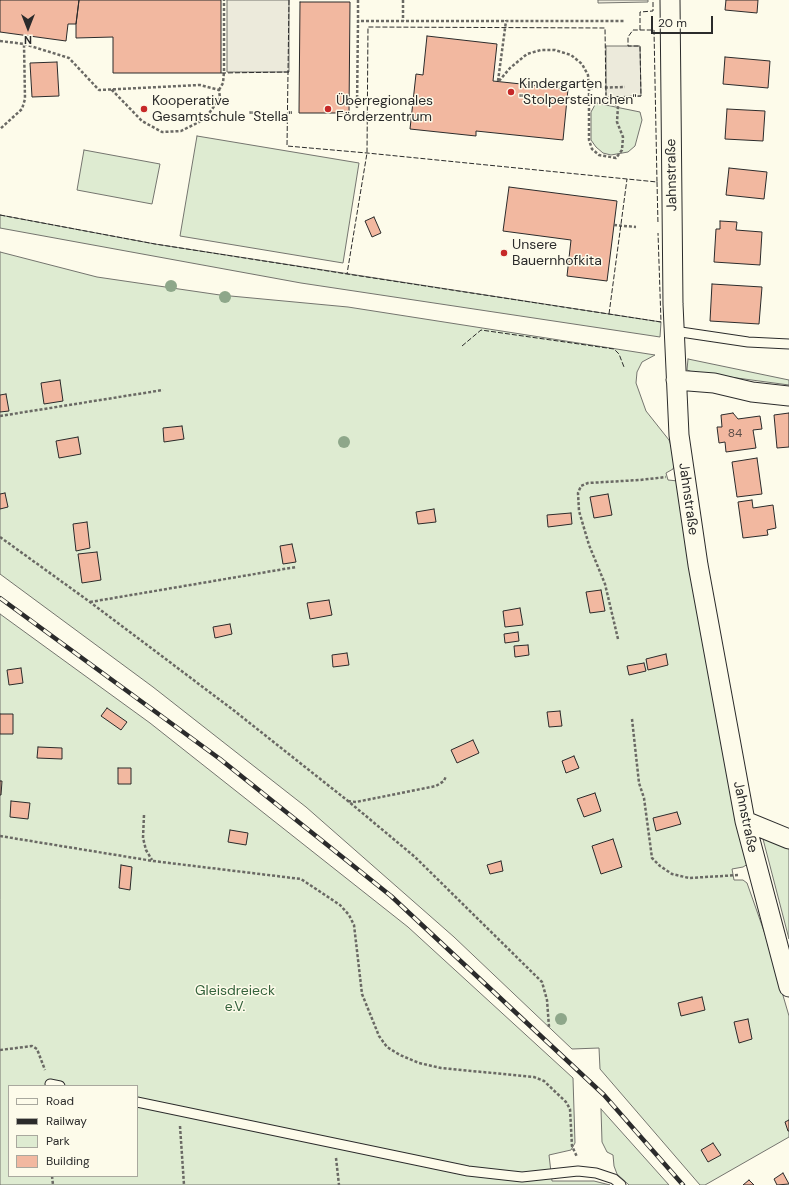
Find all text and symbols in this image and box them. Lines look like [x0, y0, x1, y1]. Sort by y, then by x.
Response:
north arrow [8, 8, 48, 48]
scale bar [653, 8, 715, 34]
text: 20 m [658, 15, 687, 31]
text: N [24, 33, 32, 47]
place label: Kindergarten "Stolpersteinchen" [519, 76, 637, 108]
marker: Kindergarten "Stolpersteinchen" [506, 87, 516, 97]
place label: Kooperative Gesamtschule "Stella" [152, 93, 292, 126]
place label: Überregionales Förderzentrum [336, 93, 433, 126]
marker: Kooperative Gesamtschule "Stella" [139, 104, 149, 114]
marker: Überregionales Förderzentrum [323, 104, 333, 114]
street label: Jahnstraße [663, 138, 681, 212]
place label: Unsere Bauernhofkita [512, 237, 602, 270]
marker: Unsere Bauernhofkita [499, 248, 509, 258]
house number: 84 [728, 427, 742, 441]
street label: Jahnstraße [675, 462, 701, 536]
street label: Jahnstraße [729, 780, 761, 854]
park label: Gleisdreieck e.V. [195, 983, 275, 1016]
legend [8, 1085, 138, 1177]
text: Road [46, 1093, 74, 1109]
text: Railway [46, 1113, 87, 1129]
text: Park [46, 1133, 70, 1149]
text: Building [46, 1153, 90, 1169]

